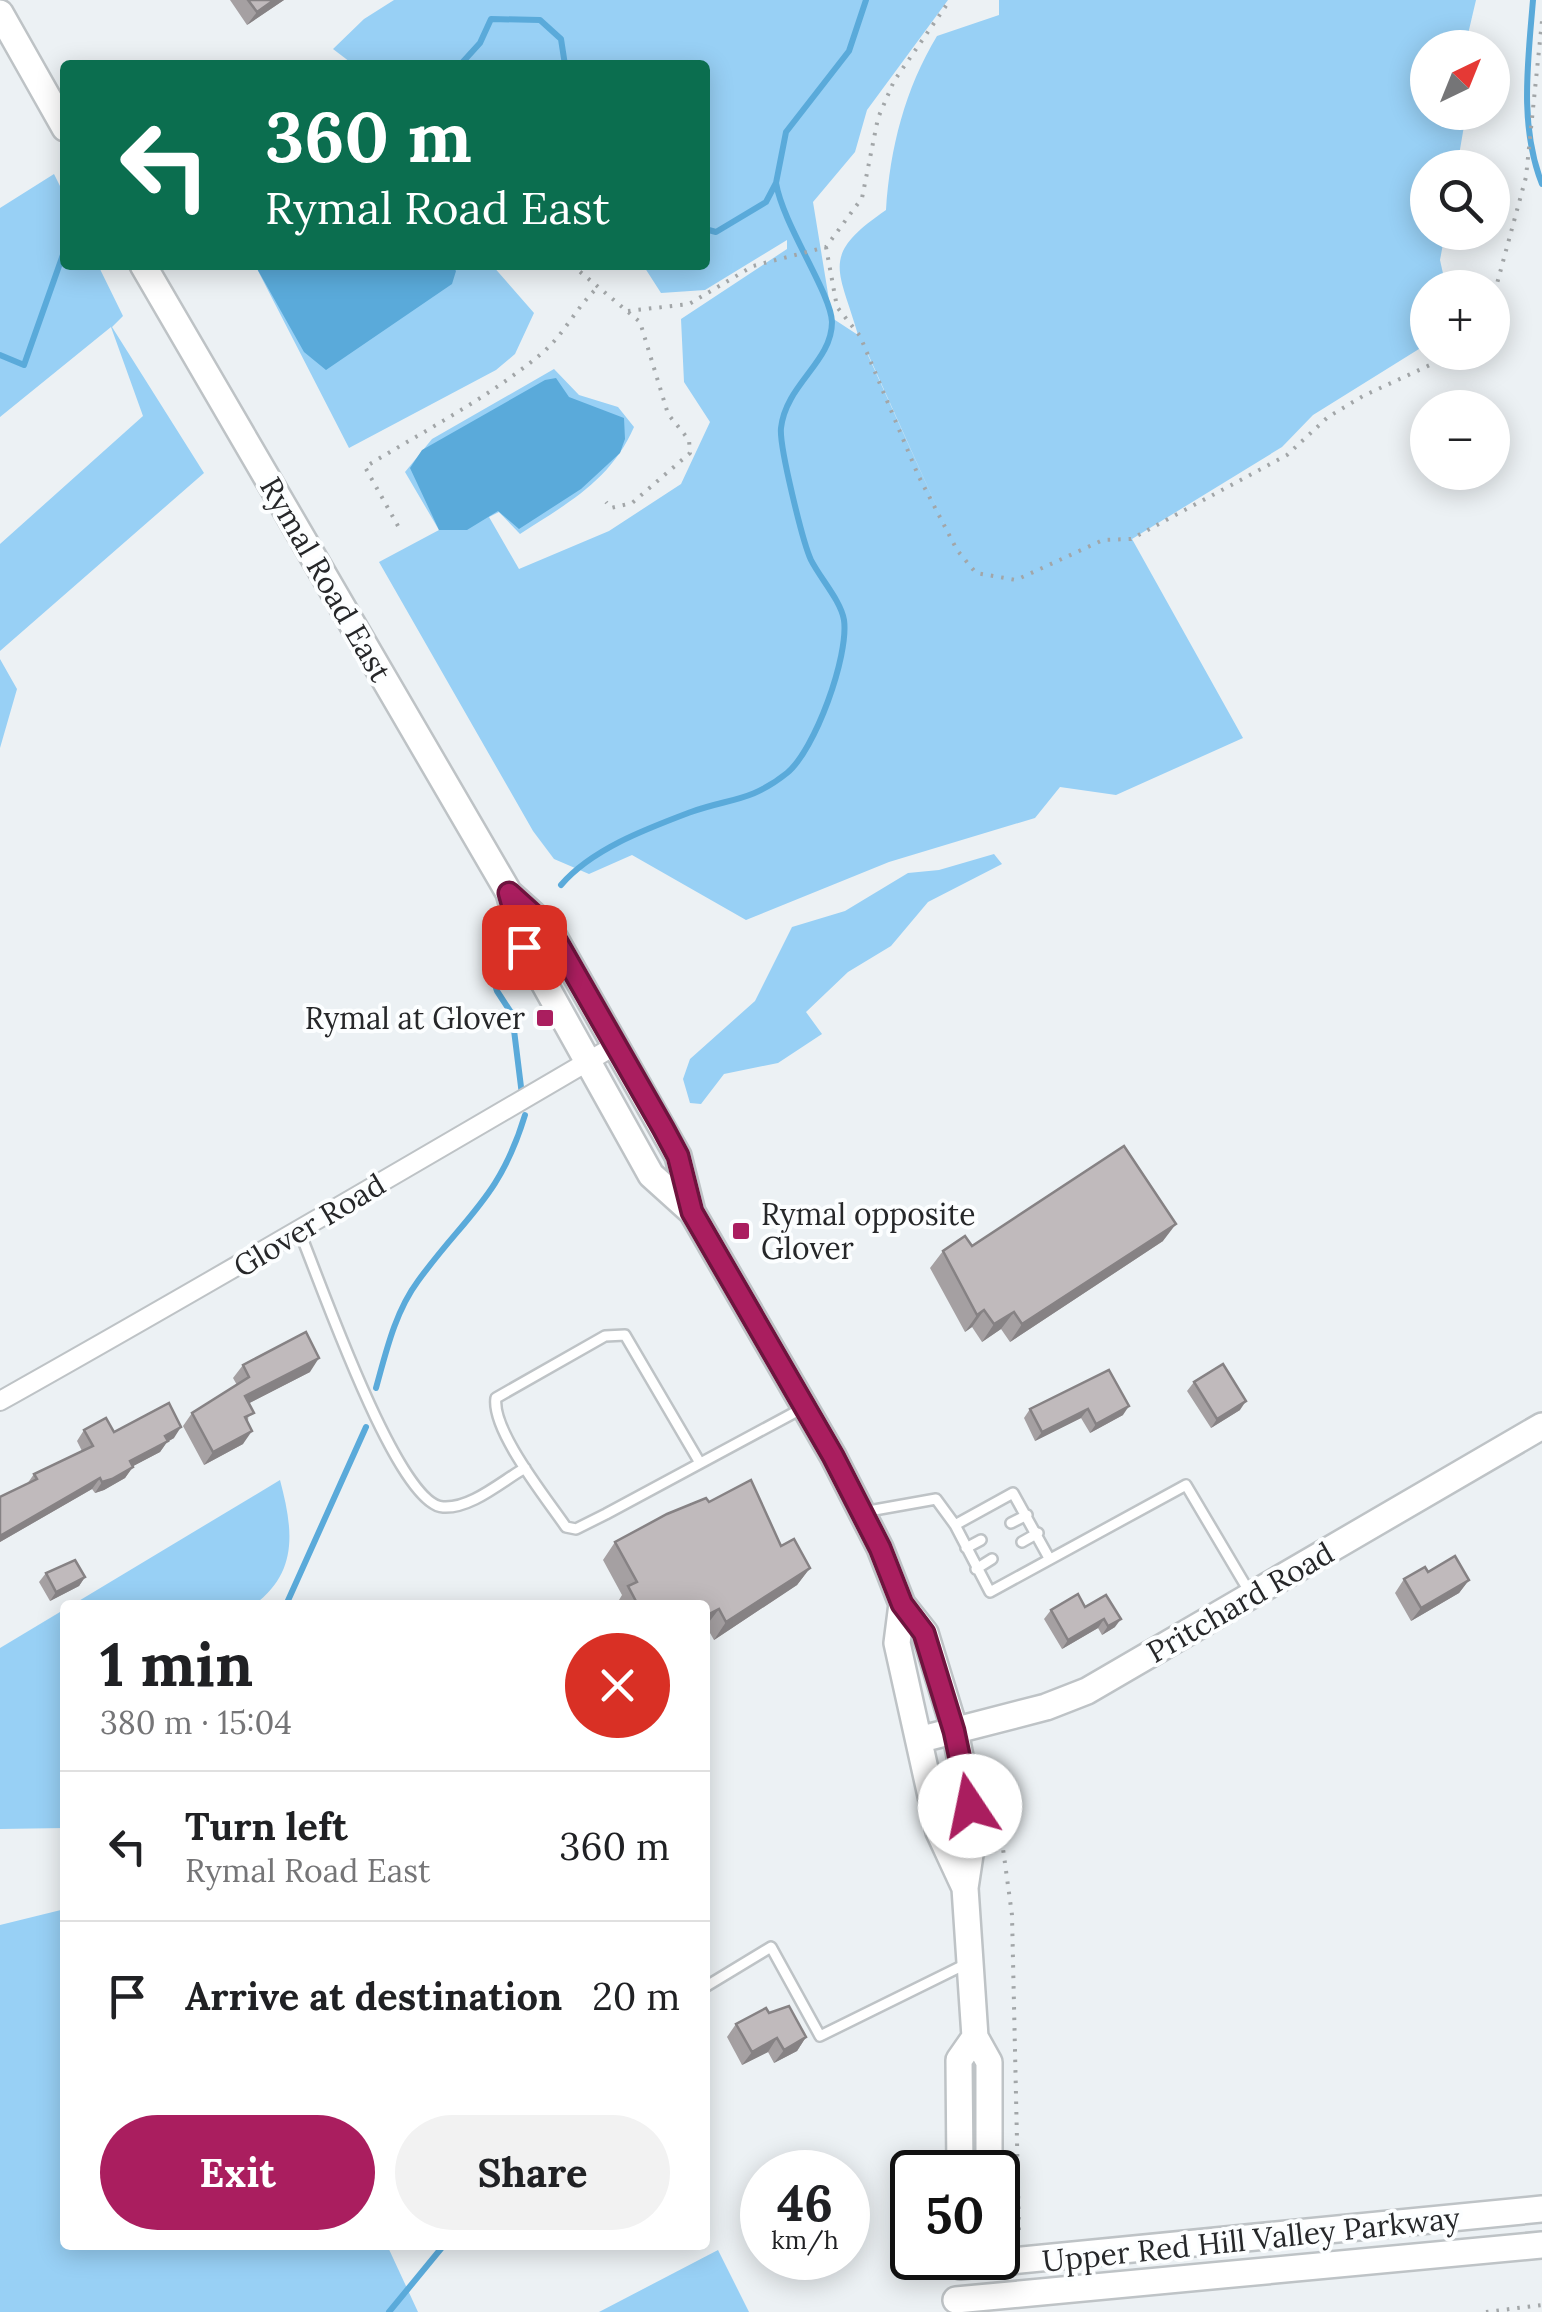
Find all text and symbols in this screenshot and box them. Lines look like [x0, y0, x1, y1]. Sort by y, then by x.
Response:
north arrow [1410, 30, 1510, 130]
map controls [1410, 30, 1510, 490]
text: 360 m [265, 92, 472, 181]
icon: left [100, 100, 230, 230]
button: search [1410, 150, 1510, 250]
text: Rymal Road East [265, 179, 610, 236]
button: + [1410, 270, 1510, 370]
button: − [1410, 390, 1510, 490]
street label: Rymal Road East [251, 470, 400, 689]
pin [482, 905, 567, 990]
icon: arrive [497, 920, 552, 975]
place label: Rymal at Glover [305, 999, 525, 1038]
marker: Rymal at Glover [534, 1007, 556, 1029]
street label: Glover Road [226, 1165, 392, 1285]
place label: Rymal opposite Glover [761, 1195, 975, 1267]
marker: Rymal opposite Glover [730, 1220, 752, 1242]
street label: Pritchard Road [1140, 1533, 1340, 1671]
text: 1 min [100, 1626, 253, 1702]
button: close [565, 1633, 670, 1738]
text: 380 m · 15:04 [100, 1702, 292, 1743]
position arrow [918, 1754, 1022, 1858]
text: Turn left [185, 1802, 348, 1850]
icon: left [100, 1819, 155, 1874]
text: 360 m [559, 1822, 670, 1870]
text: Rymal Road East [185, 1850, 430, 1891]
icon: arrive [100, 1969, 155, 2024]
text: Arrive at destination [185, 1972, 562, 2020]
text: 20 m [592, 1972, 680, 2020]
button: Exit [100, 2115, 375, 2230]
button: Share [395, 2115, 670, 2230]
speed limit sign: 50 [890, 2150, 1020, 2280]
text: 46 [777, 2171, 833, 2235]
street label: Upper Red Hill Valley Parkway [1040, 2198, 1462, 2281]
text: km/h [771, 2224, 839, 2256]

